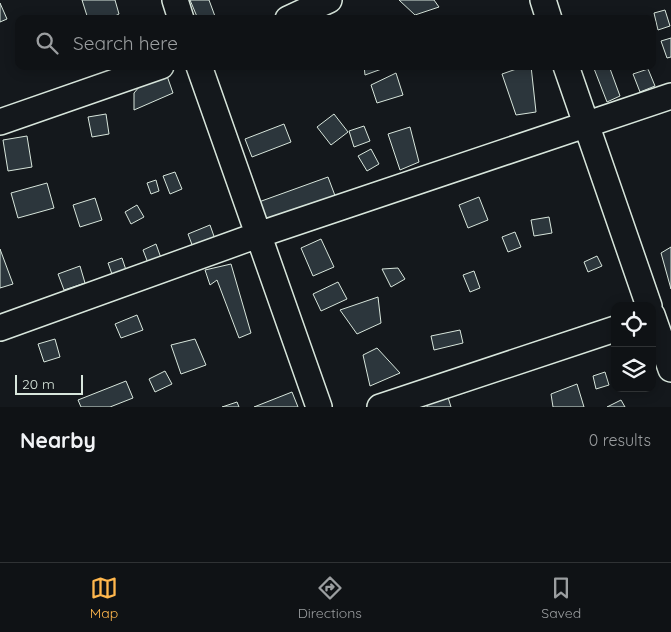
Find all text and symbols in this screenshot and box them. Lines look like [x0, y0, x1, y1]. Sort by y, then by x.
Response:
search box [15, 15, 656, 70]
icon: search [33, 29, 61, 57]
text: Search here [73, 31, 178, 55]
map controls [611, 302, 656, 392]
button: locate [611, 302, 656, 347]
button: layers [611, 347, 656, 392]
scale bar [15, 372, 82, 395]
text: 20 m [22, 375, 55, 393]
text: Nearby [20, 427, 96, 453]
text: 0 results [589, 430, 651, 450]
tab: Map [90, 574, 118, 622]
tab: Directions [298, 574, 362, 622]
tab: Saved [541, 574, 581, 622]

